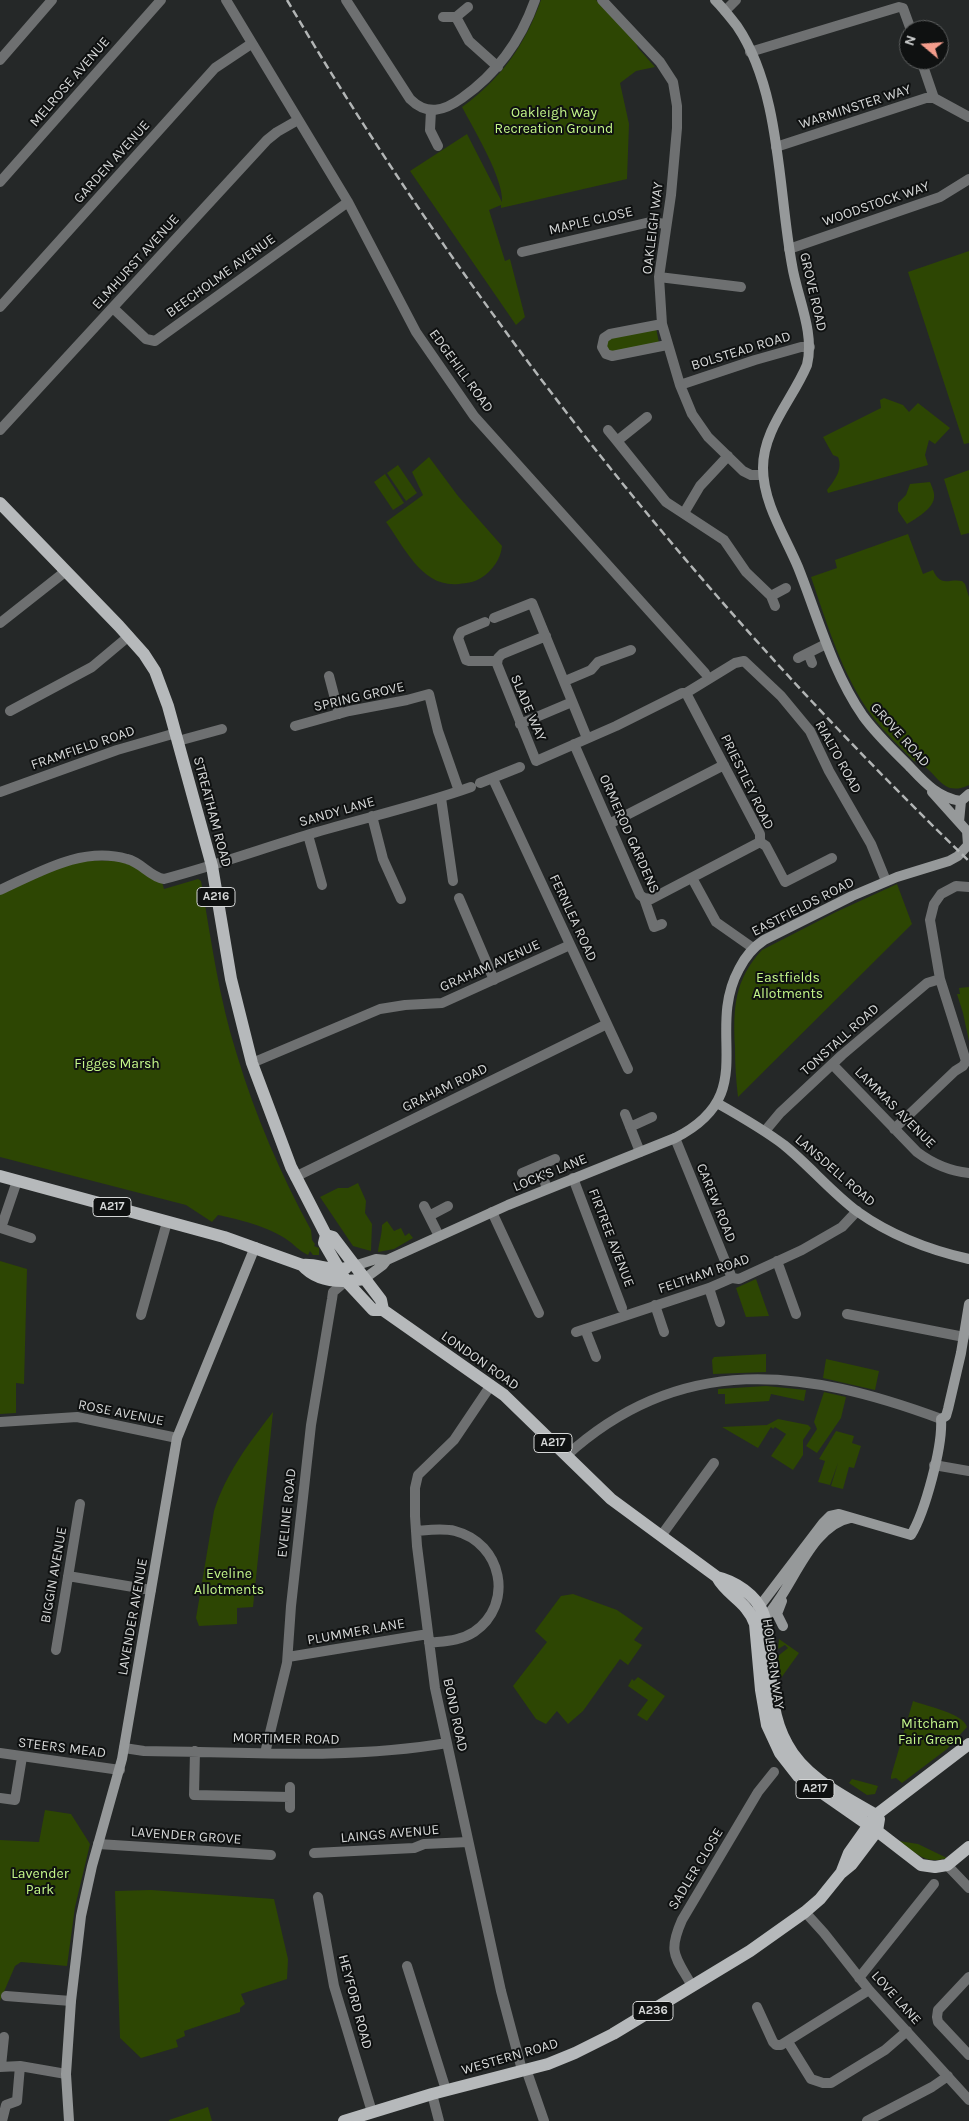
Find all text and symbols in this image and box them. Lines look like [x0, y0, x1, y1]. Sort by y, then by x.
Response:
north arrow [899, 20, 949, 70]
text: N [901, 33, 920, 48]
street label: MELROSE AVENUE [26, 34, 114, 130]
street label: WARMINSTER WAY [797, 81, 913, 133]
park label: Oakleigh Way Recreation Ground [495, 105, 613, 138]
street label: GARDEN AVENUE [70, 117, 154, 207]
street label: WOODSTOCK WAY [820, 178, 932, 230]
street label: OAKLEIGH WAY [639, 181, 667, 275]
street label: MAPLE CLOSE [547, 203, 635, 239]
street label: ELMHURST AVENUE [89, 211, 183, 313]
street label: BEECHOLME AVENUE [163, 231, 279, 321]
street label: GROVE ROAD [796, 251, 830, 333]
street label: EDGEHILL ROAD [425, 326, 497, 416]
street label: BOLSTEAD ROAD [689, 328, 793, 374]
street label: SLADE WAY [506, 672, 550, 744]
street label: SPRING GROVE [312, 678, 406, 716]
street label: GROVE ROAD [867, 699, 933, 771]
street label: RIALTO ROAD [811, 718, 865, 796]
street label: FRAMFIELD ROAD [29, 722, 137, 774]
street label: PRIESTLEY ROAD [717, 732, 777, 832]
street label: STREATHAM ROAD [189, 755, 235, 869]
street label: ORMEROD GARDENS [595, 772, 663, 896]
street label: SANDY LANE [297, 793, 377, 831]
street label: FERNLEA ROAD [546, 872, 600, 964]
street label: EASTFIELDS ROAD [749, 874, 857, 940]
road number: A216 [197, 888, 235, 906]
street label: GRAHAM AVENUE [437, 936, 543, 996]
park label: Eastfields Allotments [753, 970, 823, 1002]
street label: TONSTALL ROAD [797, 1000, 883, 1080]
park label: Figges Marsh [74, 1056, 160, 1072]
street label: GRAHAM ROAD [399, 1060, 491, 1116]
street label: LAMMAS AVENUE [851, 1064, 939, 1152]
street label: LANSDELL ROAD [791, 1132, 879, 1210]
street label: LOCK'S LANE [511, 1151, 589, 1195]
street label: CAREW ROAD [693, 1161, 739, 1245]
street label: FIRTREE AVENUE [584, 1186, 638, 1290]
road number: A217 [93, 1198, 131, 1216]
street label: FELTHAM ROAD [656, 1251, 752, 1297]
street label: LONDON ROAD [438, 1328, 522, 1394]
street label: ROSE AVENUE [77, 1396, 165, 1430]
road number: A217 [534, 1434, 572, 1452]
street label: EVELINE ROAD [274, 1467, 300, 1559]
street label: BIGGIN AVENUE [37, 1526, 71, 1624]
street label: LAVENDER AVENUE [114, 1557, 152, 1677]
park label: Eveline Allotments [194, 1566, 264, 1598]
street label: PLUMMER LANE [306, 1615, 406, 1649]
street label: HOLBORN WAY [758, 1617, 788, 1711]
street label: BOND ROAD [439, 1677, 471, 1753]
park label: Mitcham Fair Green [898, 1716, 962, 1748]
street label: MORTIMER ROAD [232, 1730, 340, 1748]
street label: STEERS MEAD [17, 1734, 107, 1762]
road number: A217 [796, 1780, 834, 1798]
street label: LAINGS AVENUE [340, 1821, 440, 1847]
street label: LAVENDER GROVE [130, 1824, 242, 1848]
street label: SADLER CLOSE [665, 1825, 727, 1913]
park label: Lavender Park [11, 1866, 69, 1898]
street label: HEYFORD ROAD [334, 1953, 376, 2051]
street label: LOVE LANE [867, 1968, 925, 2028]
road number: A236 [633, 2002, 673, 2020]
street label: WESTERN ROAD [460, 2035, 560, 2079]

